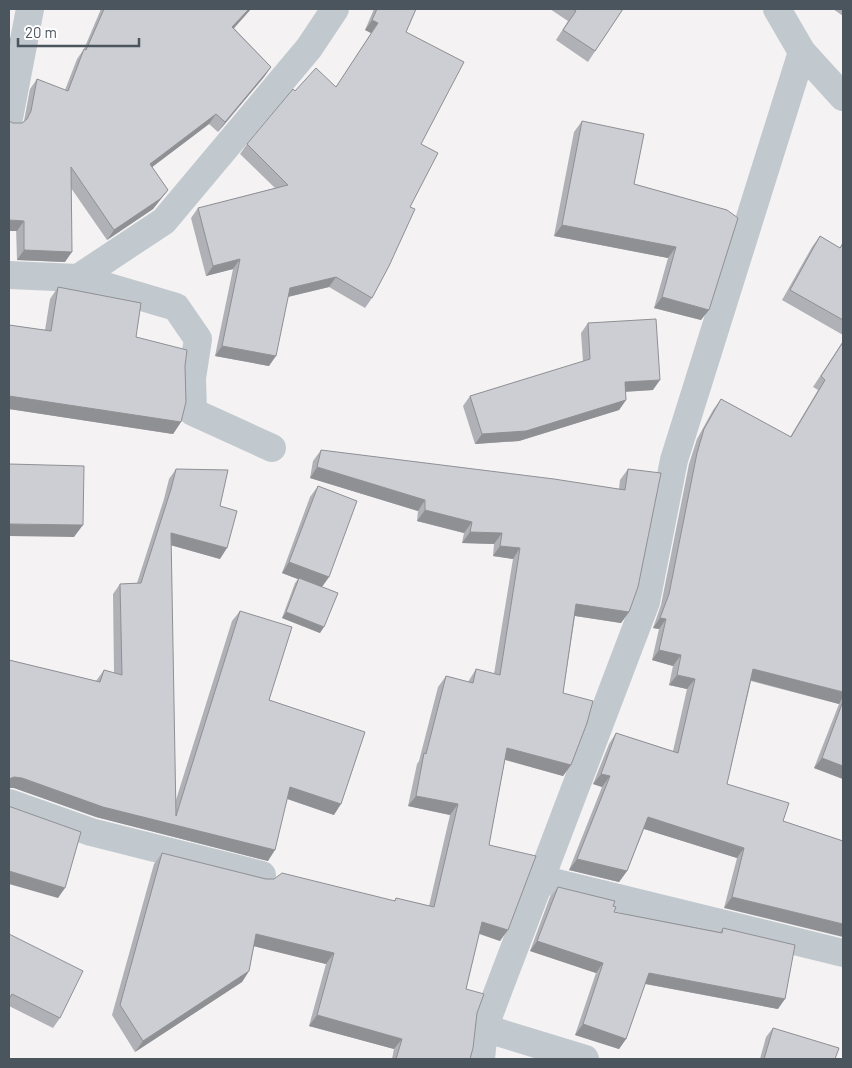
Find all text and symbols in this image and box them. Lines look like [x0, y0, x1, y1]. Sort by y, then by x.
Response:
scale bar [18, 15, 139, 47]
text: 20 m [25, 23, 57, 41]

